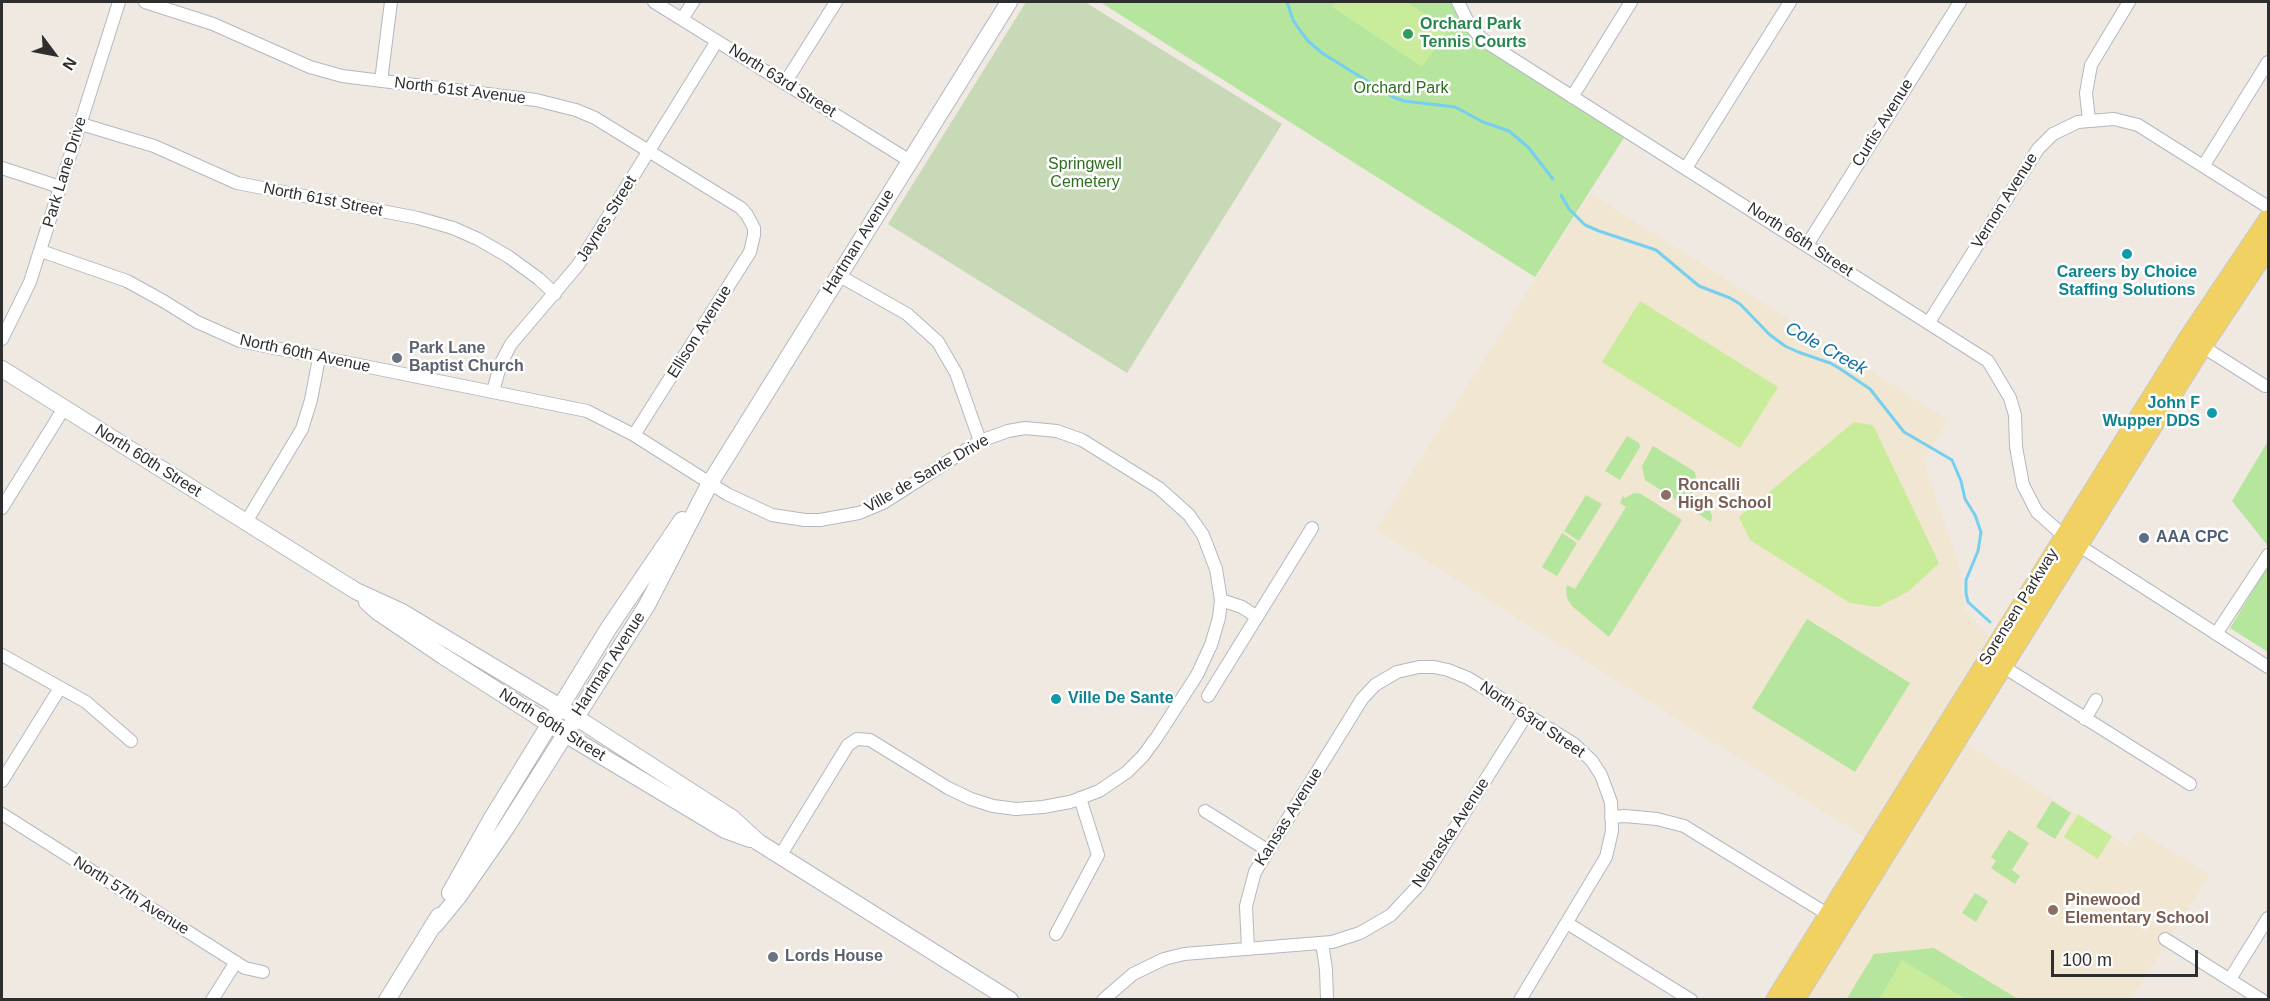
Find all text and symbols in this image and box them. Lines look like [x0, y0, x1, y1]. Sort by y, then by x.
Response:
place label: Orchard Park Tennis Courts [1420, 15, 1526, 53]
north arrow [24, 24, 84, 84]
marker: Orchard Park Tennis Courts [1401, 27, 1415, 41]
street label: North 63rd Street [725, 40, 839, 122]
text: N [59, 54, 80, 73]
street label: North 61st Avenue [393, 73, 527, 109]
street label: Curtis Avenue [1848, 75, 1918, 171]
park label: Orchard Park [1353, 79, 1449, 99]
street label: Park Lane Drive [39, 114, 91, 230]
street label: Vernon Avenue [1968, 150, 2042, 252]
park label: Springwell Cemetery [1048, 155, 1122, 193]
street label: Jaynes Street [573, 172, 641, 266]
street label: North 61st Street [262, 179, 384, 221]
street label: Hartman Avenue [819, 186, 899, 298]
street label: North 66th Street [1744, 199, 1856, 281]
marker: Careers by Choice Staffing Solutions [2120, 247, 2134, 261]
place label: Careers by Choice Staffing Solutions [2057, 263, 2197, 301]
street label: Ellison Avenue [664, 282, 736, 382]
water label: Cole Creek [1781, 318, 1871, 380]
street label: North 60th Avenue [238, 331, 372, 377]
place label: Park Lane Baptist Church [409, 339, 524, 377]
marker: Park Lane Baptist Church [390, 351, 404, 365]
place label: John F Wupper DDS [2103, 394, 2200, 432]
marker: John F Wupper DDS [2205, 406, 2219, 420]
street label: North 60th Street [91, 421, 205, 501]
street label: Ville de Sante Drive [861, 431, 993, 517]
place label: Roncalli High School [1678, 476, 1771, 514]
marker: Roncalli High School [1659, 488, 1673, 502]
place label: AAA CPC [2156, 528, 2229, 548]
marker: AAA CPC [2137, 531, 2151, 545]
street label: Sorensen Parkway [1975, 545, 2063, 669]
street label: Hartman Avenue [568, 609, 650, 719]
street label: North 63rd Street [1476, 678, 1588, 762]
street label: North 60th Street [495, 685, 609, 765]
place label: Ville De Sante [1068, 689, 1174, 709]
marker: Ville De Sante [1049, 692, 1063, 706]
street label: Kansas Avenue [1251, 765, 1327, 869]
street label: Nebraska Avenue [1408, 775, 1494, 891]
street label: North 57th Avenue [69, 853, 193, 939]
place label: Pinewood Elementary School [2065, 891, 2209, 929]
marker: Pinewood Elementary School [2046, 903, 2060, 917]
scale bar [2054, 938, 2201, 976]
place label: Lords House [785, 947, 883, 967]
marker: Lords House [766, 950, 780, 964]
text: 100 m [2062, 950, 2112, 970]

